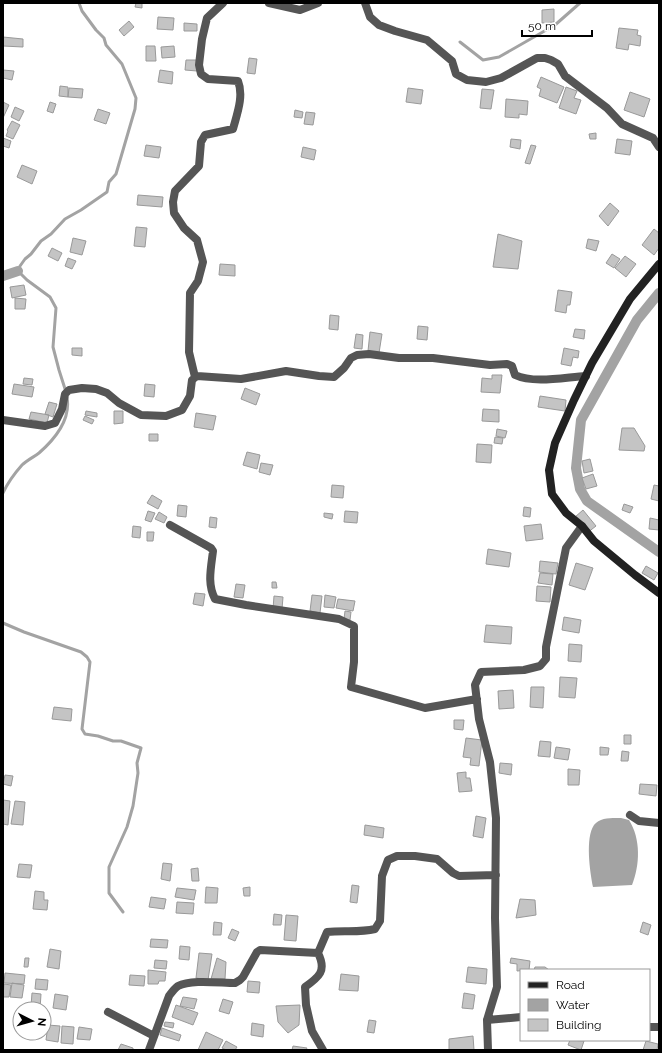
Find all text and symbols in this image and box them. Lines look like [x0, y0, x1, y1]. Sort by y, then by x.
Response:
scale bar [522, 12, 592, 38]
text: 50 m [528, 19, 556, 33]
legend [520, 969, 650, 1041]
text: Road [556, 978, 585, 992]
text: Water [556, 998, 590, 1012]
north arrow [12, 1001, 52, 1041]
text: N [35, 1017, 48, 1027]
text: Building [556, 1018, 602, 1032]

